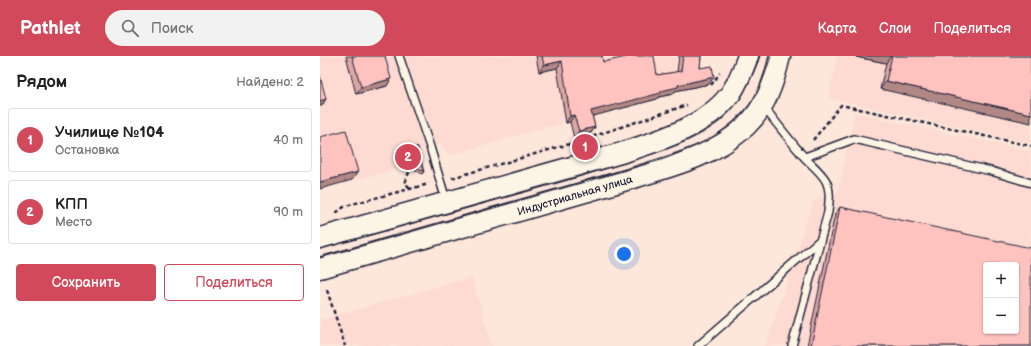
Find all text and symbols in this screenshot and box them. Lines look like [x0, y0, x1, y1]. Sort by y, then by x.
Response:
search box [105, 10, 385, 46]
text: Pathlet [20, 17, 81, 40]
icon: search [119, 17, 141, 39]
text: Поиск [151, 19, 194, 38]
text: Карта [817, 20, 857, 37]
text: Слои [879, 20, 911, 37]
text: Поделиться [933, 20, 1011, 37]
text: Рядом [16, 72, 67, 92]
text: Найдено: 2 [236, 74, 304, 90]
text: Училище №104 [55, 123, 164, 142]
text: 1 [27, 132, 33, 148]
text: 40 m [273, 132, 303, 148]
pin: 1 [572, 132, 598, 162]
text: Остановка [55, 142, 120, 158]
pin: 2 [395, 142, 421, 172]
street label: Индустриальная улица [516, 172, 635, 218]
text: КПП [55, 195, 88, 214]
text: 2 [26, 204, 34, 220]
text: 90 m [274, 204, 303, 220]
text: Место [55, 214, 92, 230]
your location [614, 244, 634, 264]
map controls [983, 262, 1019, 334]
button: + [983, 262, 1019, 298]
button: Сохранить [16, 264, 156, 301]
button: Поделиться [164, 264, 304, 301]
button: − [983, 298, 1019, 334]

